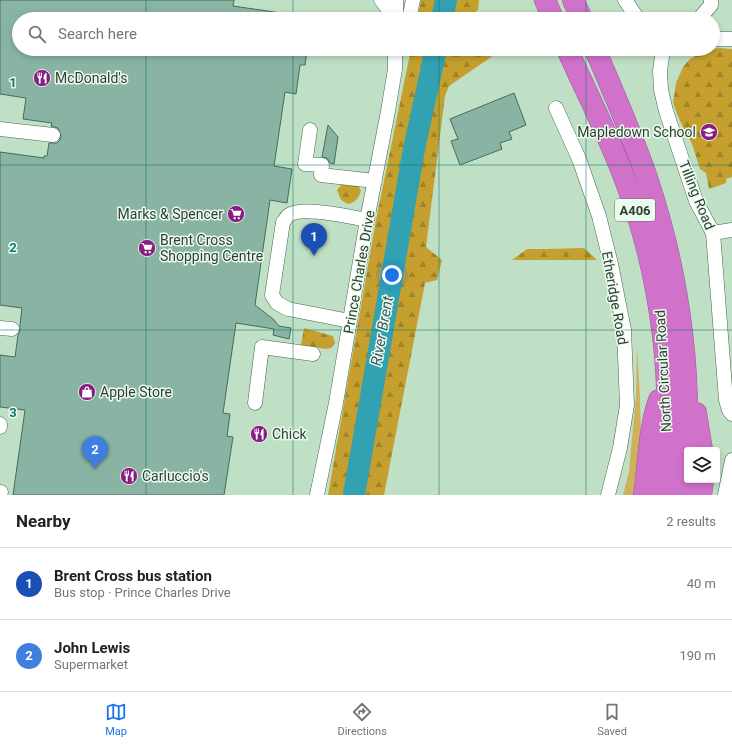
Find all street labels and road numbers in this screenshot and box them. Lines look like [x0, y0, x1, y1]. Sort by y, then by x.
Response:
street label: Tilling Road [676, 158, 718, 232]
road number: A406 [615, 199, 655, 221]
street label: Prince Charles Drive [340, 209, 378, 335]
street label: Etheridge Road [599, 250, 631, 346]
street label: North Circular Road [652, 309, 674, 433]

